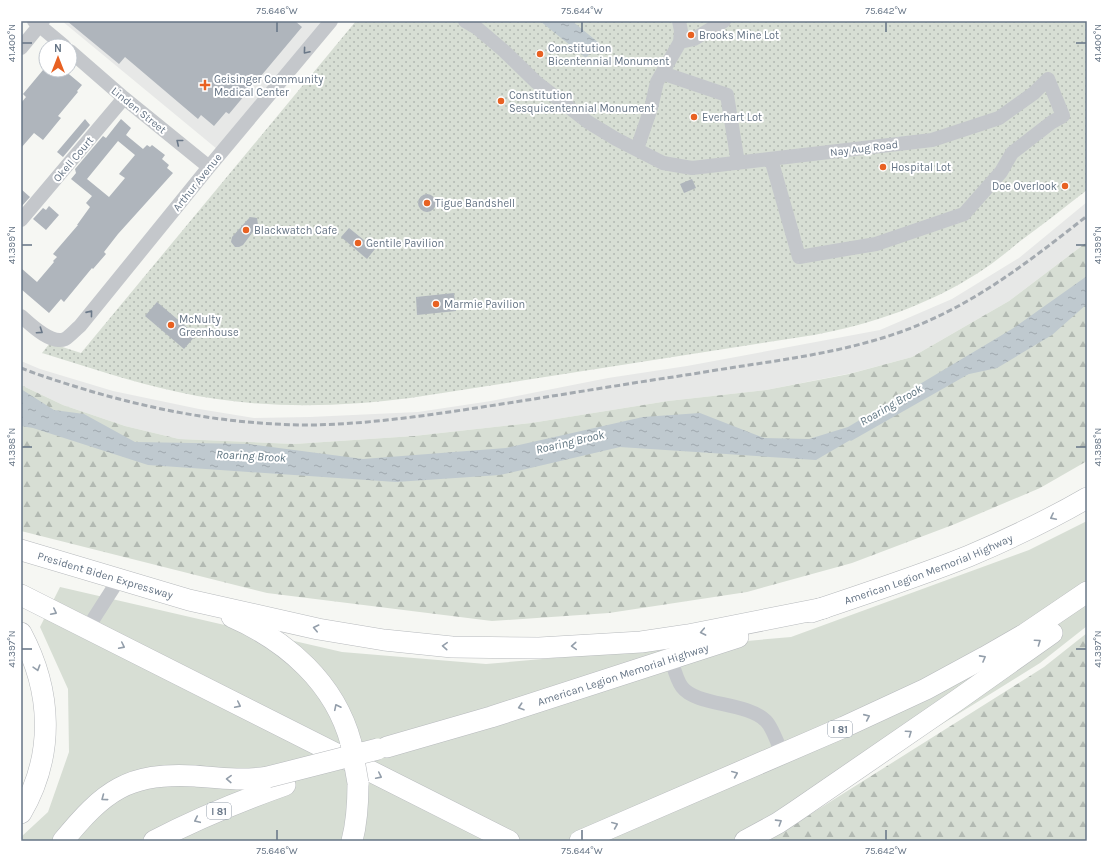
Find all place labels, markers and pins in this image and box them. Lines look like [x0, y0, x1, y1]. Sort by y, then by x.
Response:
place label: Brooks Mine Lot [699, 29, 779, 42]
marker: Brooks Mine Lot [686, 30, 696, 40]
place label: Constitution Bicentennial Monument [548, 42, 670, 68]
marker: Constitution Bicentennial Monument [535, 49, 545, 59]
place label: Geisinger Community Medical Center [214, 73, 323, 99]
marker: Geisinger Community Medical Center [199, 79, 211, 91]
place label: Constitution Sesquicentennial Monument [509, 89, 655, 115]
marker: Constitution Sesquicentennial Monument [496, 96, 506, 106]
place label: Everhart Lot [702, 111, 762, 124]
marker: Everhart Lot [689, 112, 699, 122]
place label: Hospital Lot [891, 161, 951, 174]
marker: Hospital Lot [878, 162, 888, 172]
place label: Doe Overlook [992, 180, 1057, 193]
marker: Doe Overlook [1060, 181, 1070, 191]
place label: Tigue Bandshell [435, 197, 515, 210]
marker: Tigue Bandshell [422, 198, 432, 208]
place label: Blackwatch Cafe [254, 224, 338, 237]
marker: Blackwatch Cafe [241, 225, 251, 235]
place label: Gentile Pavilion [366, 237, 444, 250]
marker: Gentile Pavilion [353, 238, 363, 248]
place label: Marmie Pavilion [444, 298, 525, 311]
marker: Marmie Pavilion [431, 299, 441, 309]
place label: McNulty Greenhouse [179, 313, 239, 339]
marker: McNulty Greenhouse [166, 320, 176, 330]

